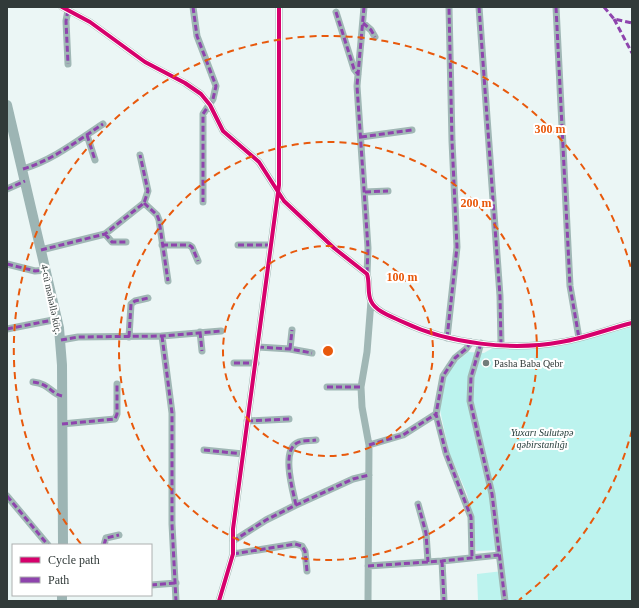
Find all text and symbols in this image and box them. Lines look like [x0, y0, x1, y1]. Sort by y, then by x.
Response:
text: 300 m [535, 122, 566, 136]
text: 200 m [461, 196, 492, 210]
street label: 4-cü məhəllə küç. [39, 263, 64, 335]
text: 100 m [387, 270, 418, 284]
centre of rings [321, 344, 335, 358]
marker: Pasha Baba Qebr [481, 358, 491, 368]
place label: Pasha Baba Qebr [494, 358, 564, 369]
park label: Yuxarı Sulutəpə qəbirstanlığı [511, 427, 574, 450]
legend [12, 544, 152, 596]
text: Cycle path [48, 553, 100, 567]
text: Path [48, 573, 69, 587]

